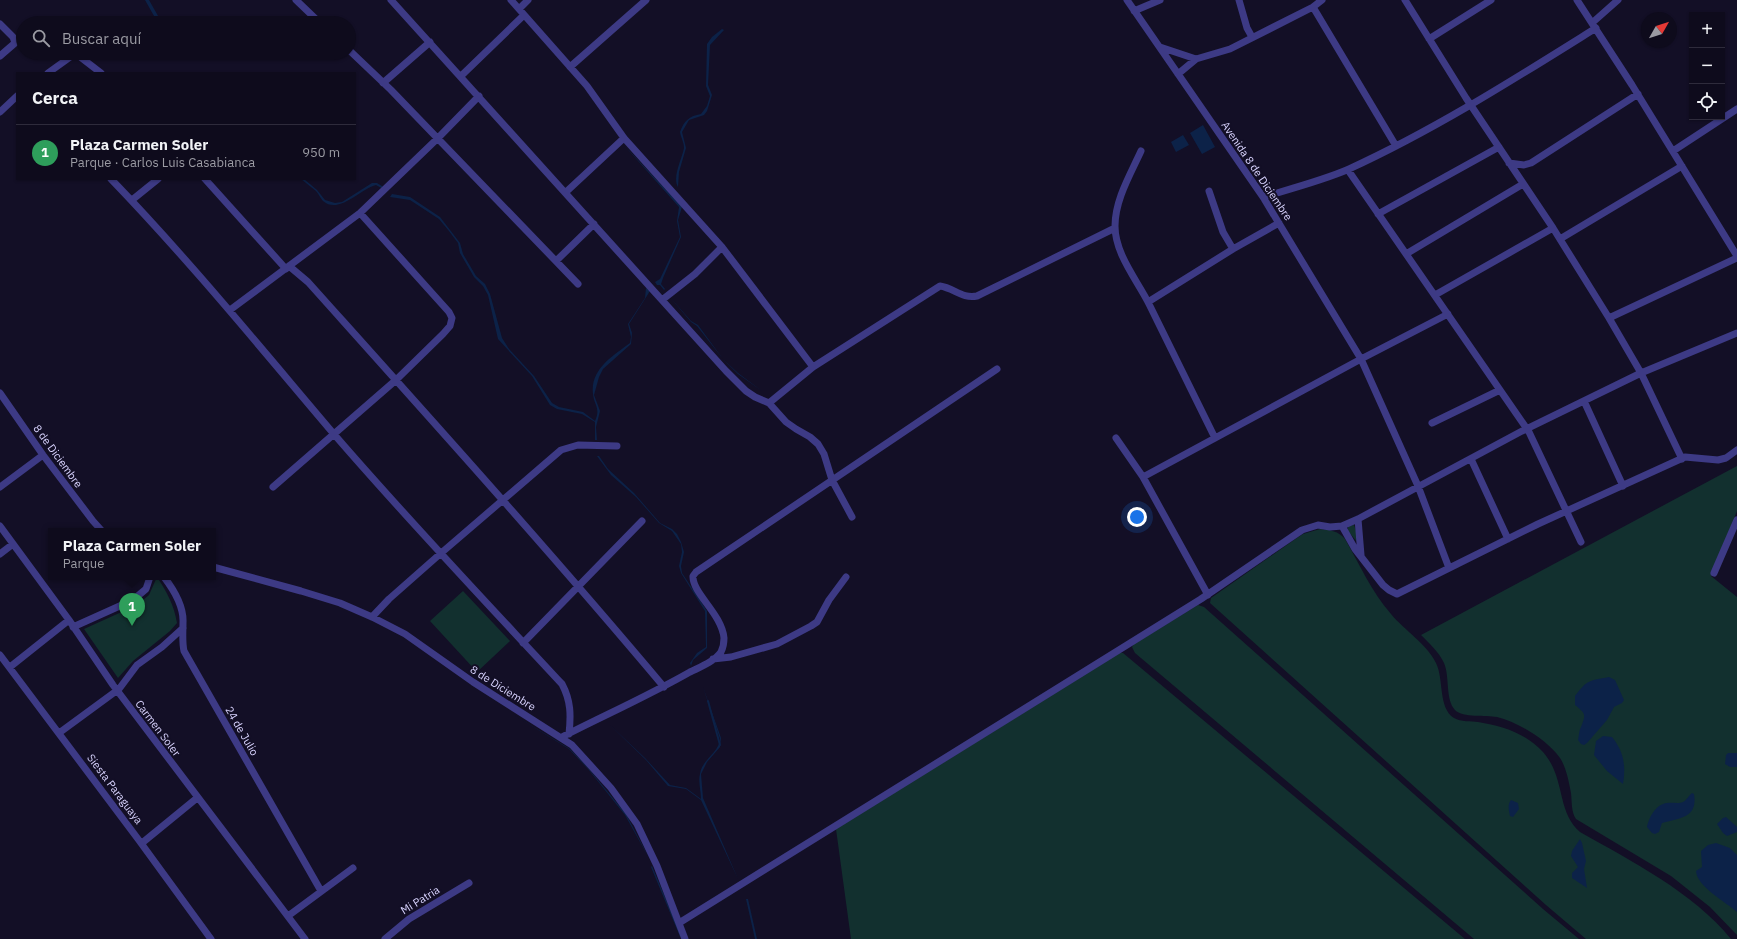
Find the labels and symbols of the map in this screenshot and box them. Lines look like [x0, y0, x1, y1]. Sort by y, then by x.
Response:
north arrow [1641, 12, 1677, 48]
street label: Avenida 8 de Diciembre [1219, 119, 1295, 223]
street label: 8 de Diciembre [30, 422, 86, 490]
your location [1127, 507, 1147, 527]
pin: 1 [119, 593, 145, 626]
street label: 8 de Diciembre [468, 662, 538, 714]
street label: Carmen Soler [132, 697, 184, 759]
street label: 24 de Julio [222, 704, 262, 758]
street label: Siesta Paraguaya [84, 751, 146, 827]
street label: Mi Patria [398, 883, 442, 917]

